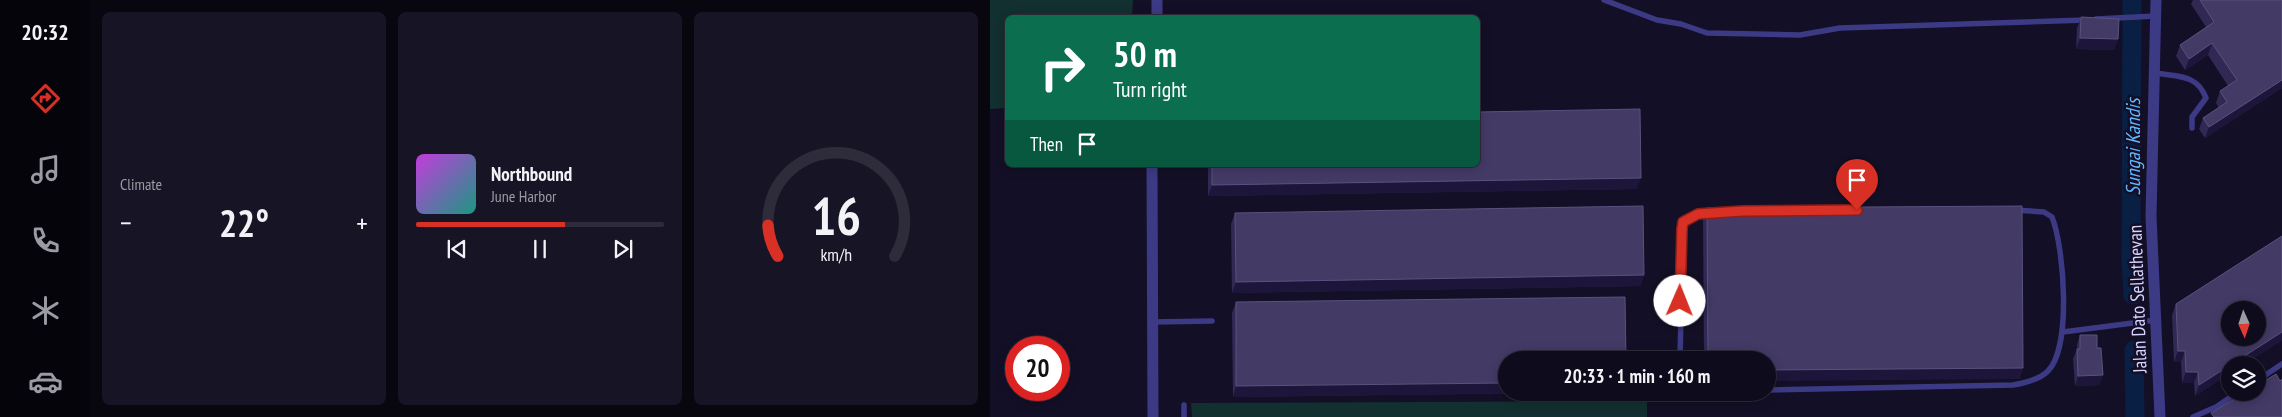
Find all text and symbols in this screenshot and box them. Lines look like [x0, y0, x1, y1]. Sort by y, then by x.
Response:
text: 20:32 [21, 18, 69, 46]
text: 50 m [1113, 31, 1177, 77]
icon: right [1030, 35, 1095, 100]
text: Turn right [1113, 75, 1187, 103]
icon: directions [28, 81, 63, 116]
water label: Sungai Kandis [2120, 96, 2146, 196]
icon: arrive [1073, 130, 1101, 158]
text: Then [1030, 132, 1063, 156]
icon: music [28, 152, 63, 187]
pin [1836, 159, 1878, 210]
text: Northbound [491, 162, 572, 186]
icon: arrive [1843, 166, 1871, 194]
text: Climate [120, 174, 162, 194]
text: 16 [811, 182, 861, 249]
text: June Harbor [491, 186, 556, 206]
text: 22° [219, 198, 269, 247]
text: − [120, 204, 132, 241]
text: + [356, 204, 368, 241]
icon: phone [28, 223, 63, 258]
street label: Jalan Dato Sellathevan [2122, 224, 2152, 375]
icon: previous [443, 235, 471, 263]
icon: pause [526, 235, 554, 263]
icon: next [609, 235, 637, 263]
text: km/h [820, 243, 852, 266]
position arrow [1653, 274, 1705, 326]
icon: climate [28, 293, 63, 328]
north arrow [2221, 301, 2266, 346]
map controls [2221, 301, 2266, 401]
speed limit sign: 20 [1005, 336, 1070, 401]
button: layers [2221, 356, 2266, 401]
icon: car [28, 364, 63, 399]
text: 20:33 · 1 min · 160 m [1564, 364, 1710, 388]

